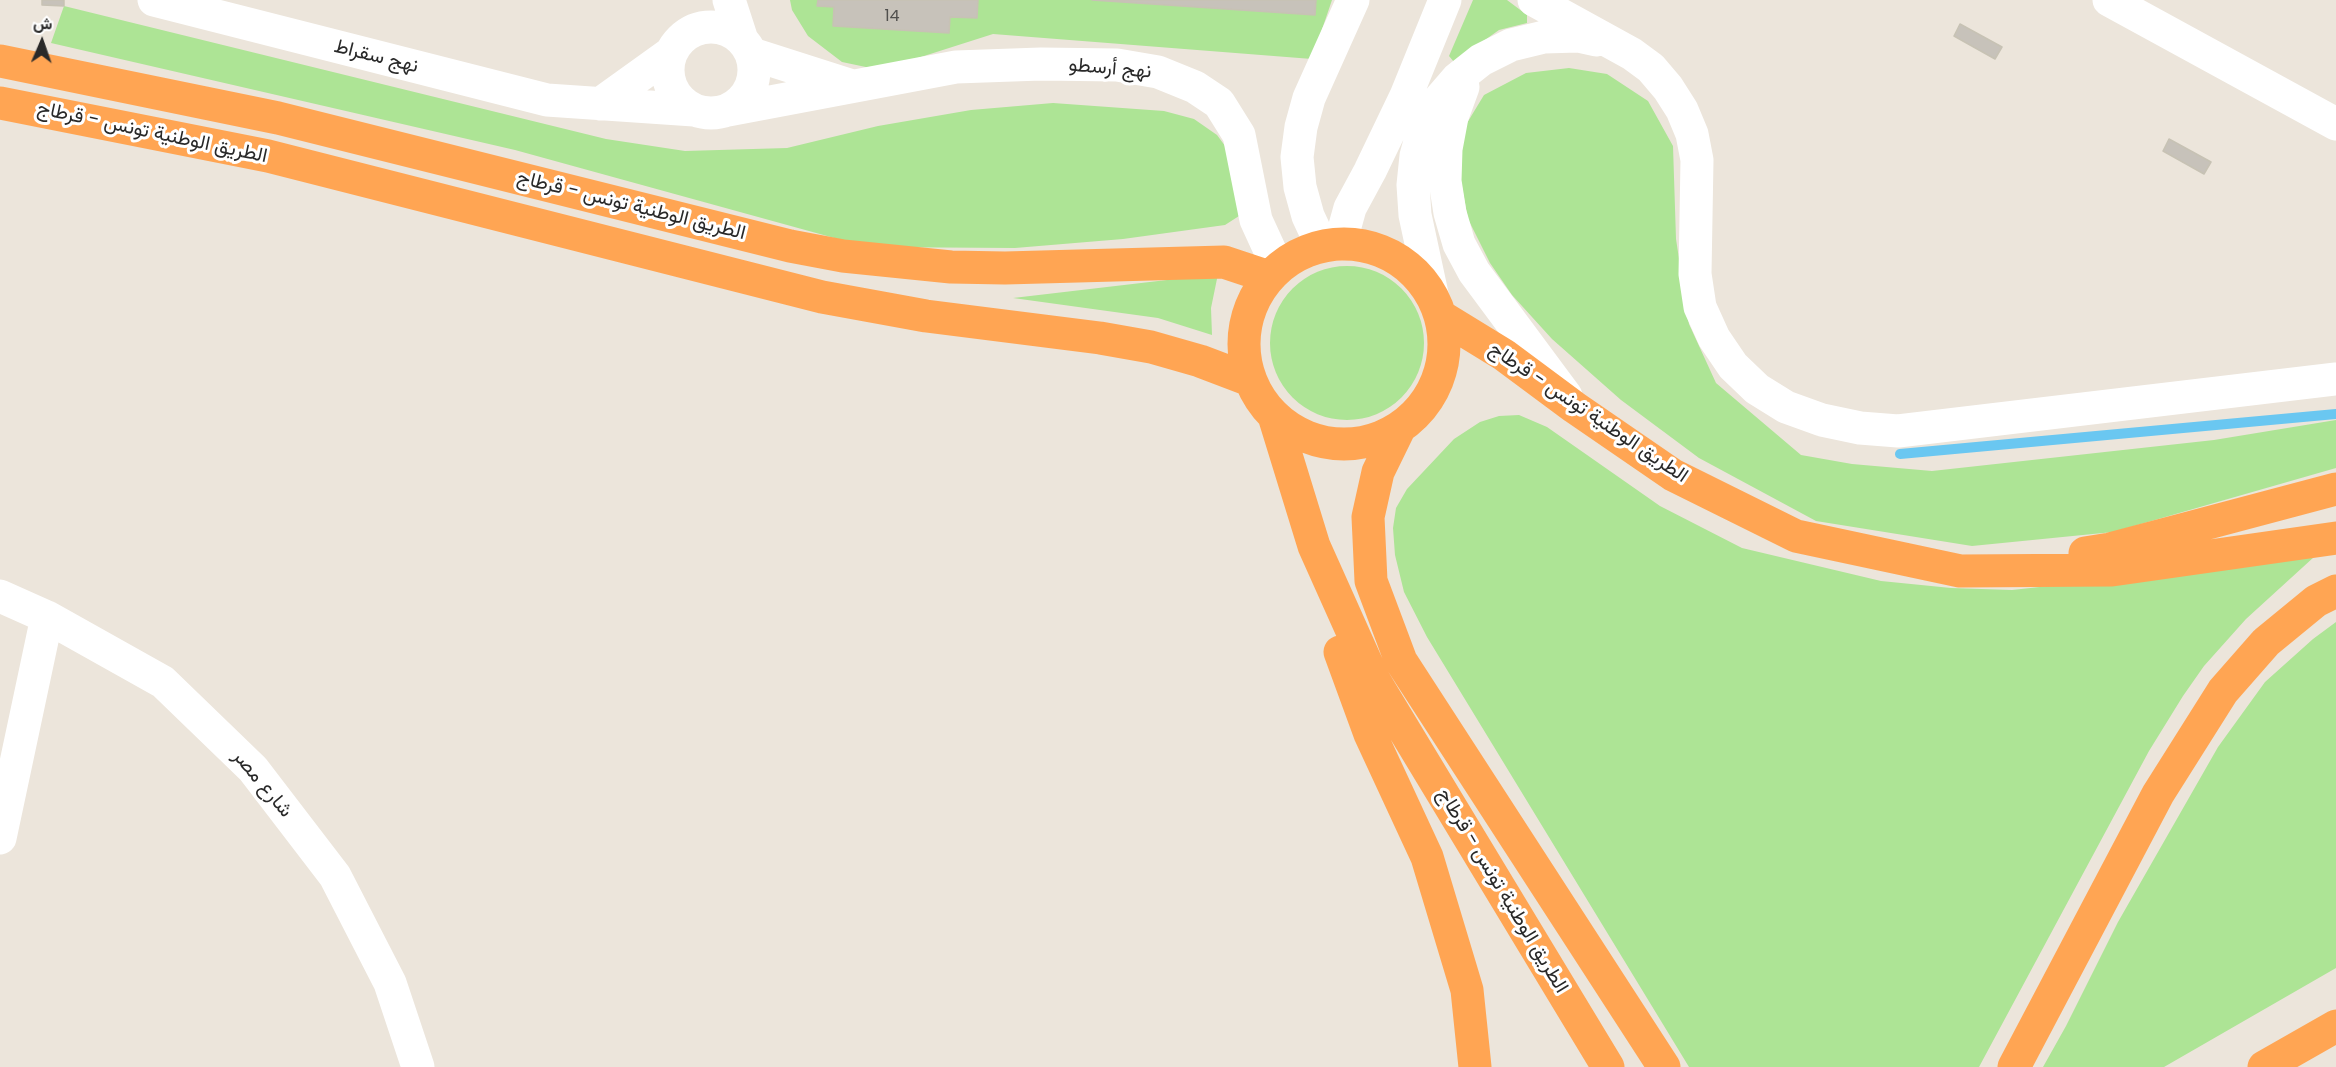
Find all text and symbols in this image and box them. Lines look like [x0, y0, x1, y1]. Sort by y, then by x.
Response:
house number: 14 [884, 7, 900, 27]
north arrow [12, 12, 72, 72]
text: ش [33, 12, 53, 35]
street label: نهج سقراط [331, 35, 421, 79]
street label: نهج أرسطو [1068, 53, 1152, 85]
street label: الطريق الوطنية تونس - قرطاج [35, 97, 269, 169]
street label: الطريق الوطنية تونس - قرطاج [514, 166, 748, 246]
street label: الطريق الوطنية تونس - قرطاج [1484, 337, 1692, 489]
street label: شارع مصر [227, 745, 297, 823]
street label: الطريق الوطنية تونس - قرطاج [1431, 784, 1573, 998]

